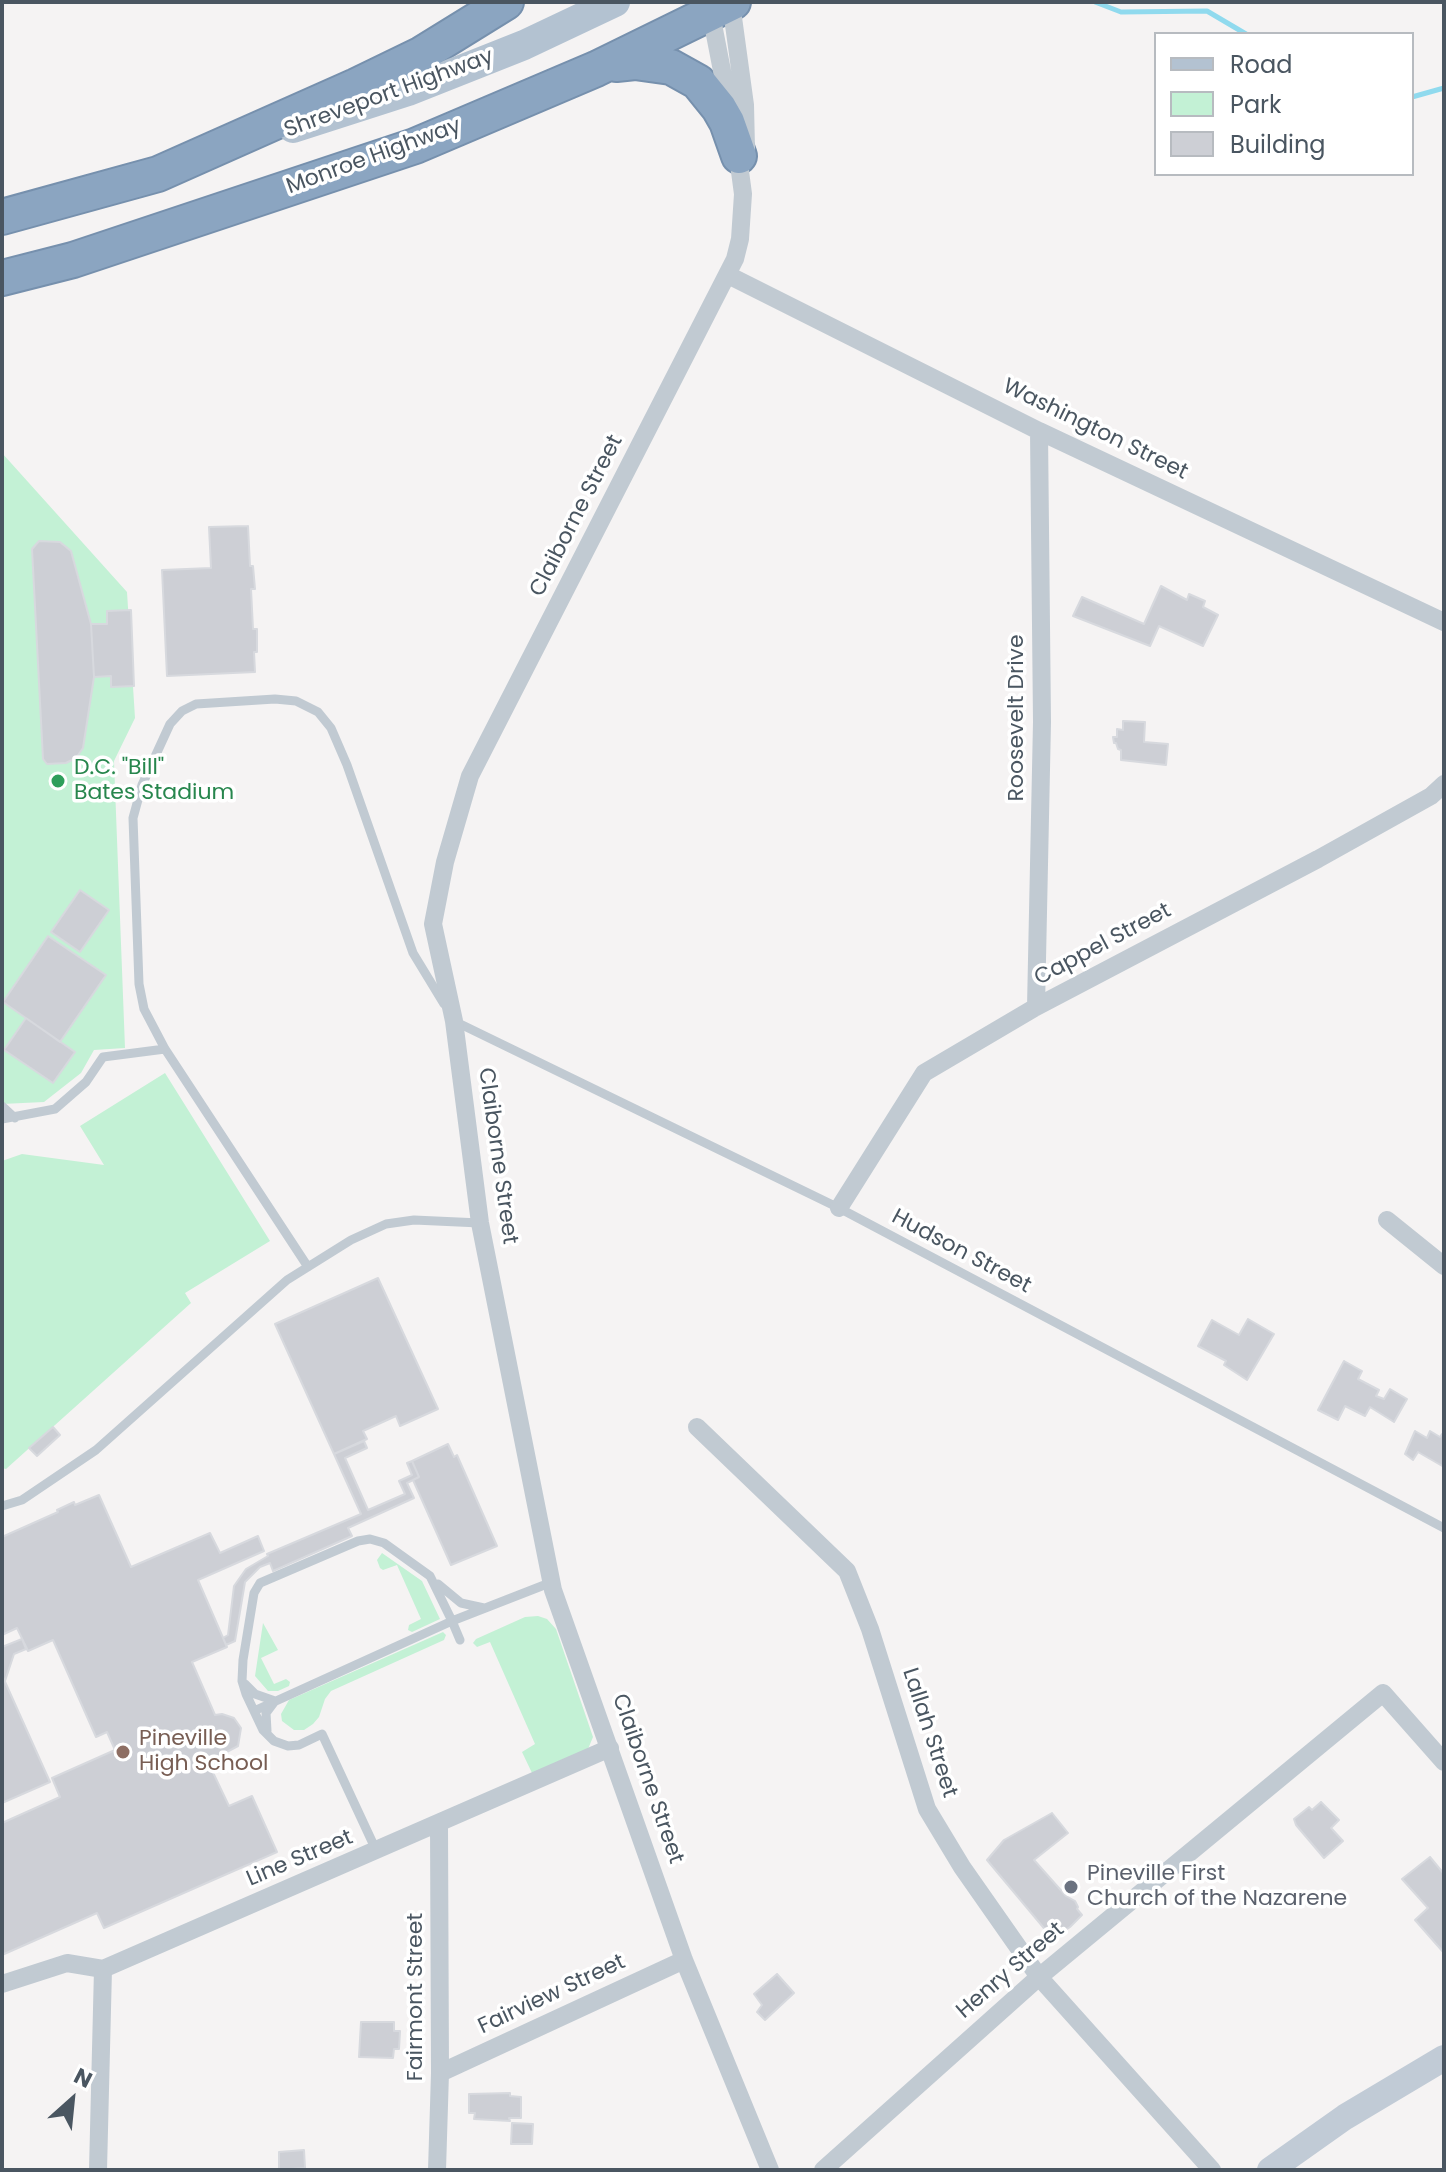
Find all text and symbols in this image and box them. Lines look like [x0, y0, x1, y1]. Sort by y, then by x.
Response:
legend [1154, 32, 1414, 176]
street label: Shreveport Highway [281, 44, 497, 144]
text: Road [1230, 48, 1292, 81]
text: Park [1230, 88, 1281, 121]
street label: Monroe Highway [283, 113, 465, 201]
text: Building [1230, 128, 1326, 161]
street label: Washington Street [998, 374, 1192, 486]
street label: Claiborne Street [525, 431, 629, 601]
street label: Roosevelt Drive [1004, 634, 1030, 802]
place label: D.C. "Bill" Bates Stadium [74, 755, 234, 806]
marker: D.C. "Bill" Bates Stadium [49, 772, 67, 790]
street label: Cappel Street [1030, 898, 1176, 992]
street label: Claiborne Street [472, 1066, 522, 1246]
street label: Hudson Street [887, 1204, 1035, 1300]
street label: Lallah Street [896, 1665, 962, 1801]
street label: Claiborne Street [606, 1691, 688, 1867]
place label: Pineville High School [139, 1726, 268, 1778]
marker: Pineville High School [114, 1743, 132, 1761]
street label: Line Street [243, 1825, 357, 1893]
place label: Pineville First Church of the Nazarene [1087, 1861, 1347, 1912]
marker: Pineville First Church of the Nazarene [1062, 1878, 1080, 1896]
street label: Fairmont Street [403, 1913, 429, 2081]
street label: Henry Street [952, 1917, 1070, 2025]
street label: Fairview Street [474, 1949, 630, 2041]
north arrow [32, 2060, 112, 2140]
text: N [69, 2061, 98, 2096]

